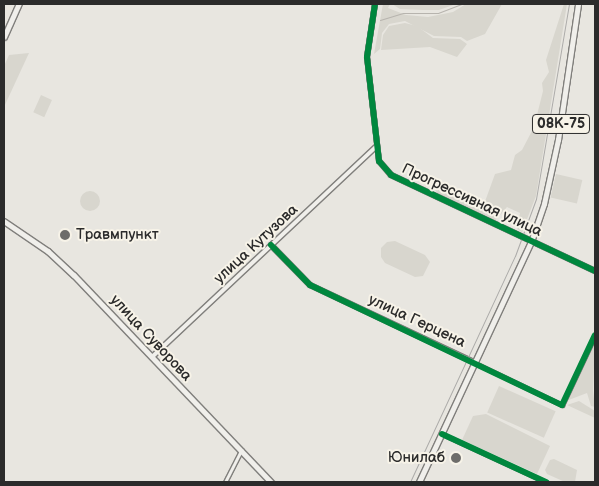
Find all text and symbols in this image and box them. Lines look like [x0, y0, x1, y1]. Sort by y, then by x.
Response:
road number: 08К-75 [531, 112, 591, 136]
street label: Прогрессивная улица [399, 160, 545, 240]
street label: улица Кутузова [210, 201, 302, 287]
place label: Травмпункт [76, 226, 159, 244]
marker: Травмпункт [58, 228, 72, 242]
street label: улица Суворова [106, 291, 196, 385]
street label: улица Герцена [366, 291, 468, 351]
place label: Юнилаб [388, 449, 445, 467]
marker: Юнилаб [449, 451, 463, 465]

